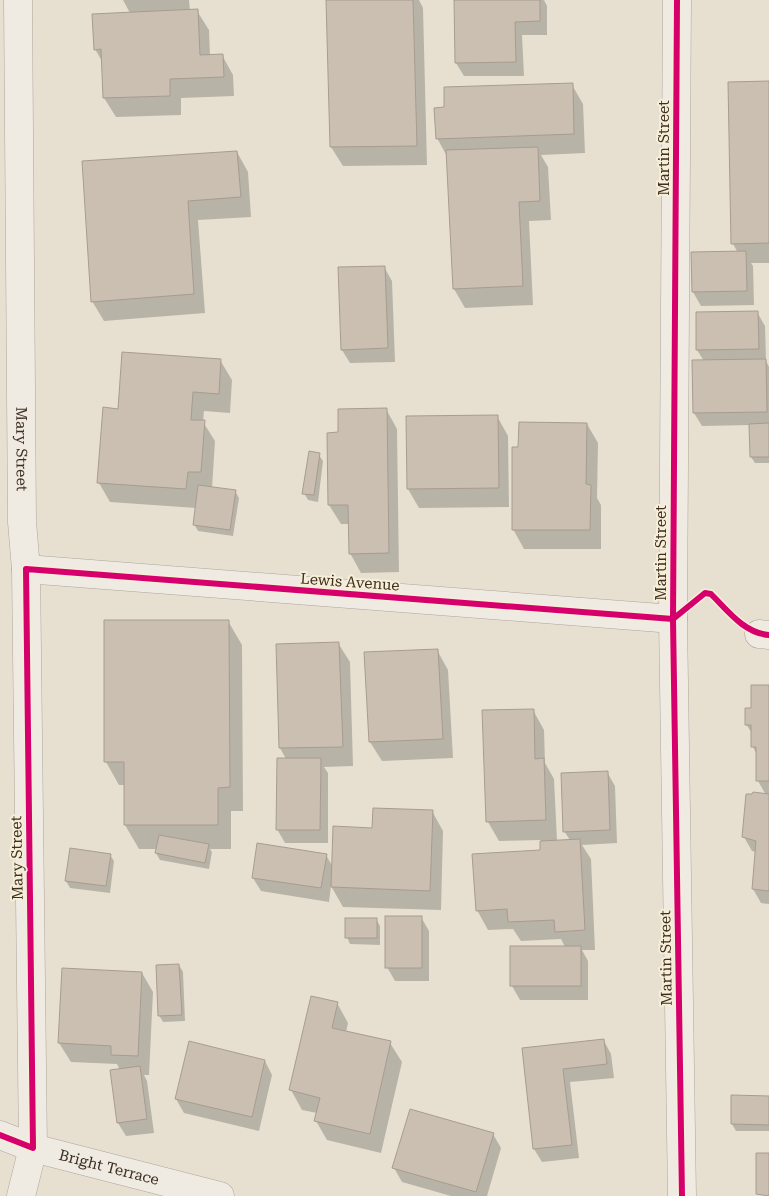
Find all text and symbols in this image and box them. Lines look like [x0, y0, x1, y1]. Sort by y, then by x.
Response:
street label: Martin Street [655, 100, 673, 196]
street label: Mary Street [12, 407, 31, 492]
street label: Martin Street [652, 505, 670, 601]
street label: Lewis Avenue [300, 570, 400, 594]
street label: Mary Street [7, 815, 27, 900]
street label: Martin Street [656, 910, 676, 1006]
street label: Bright Terrace [57, 1146, 161, 1189]

